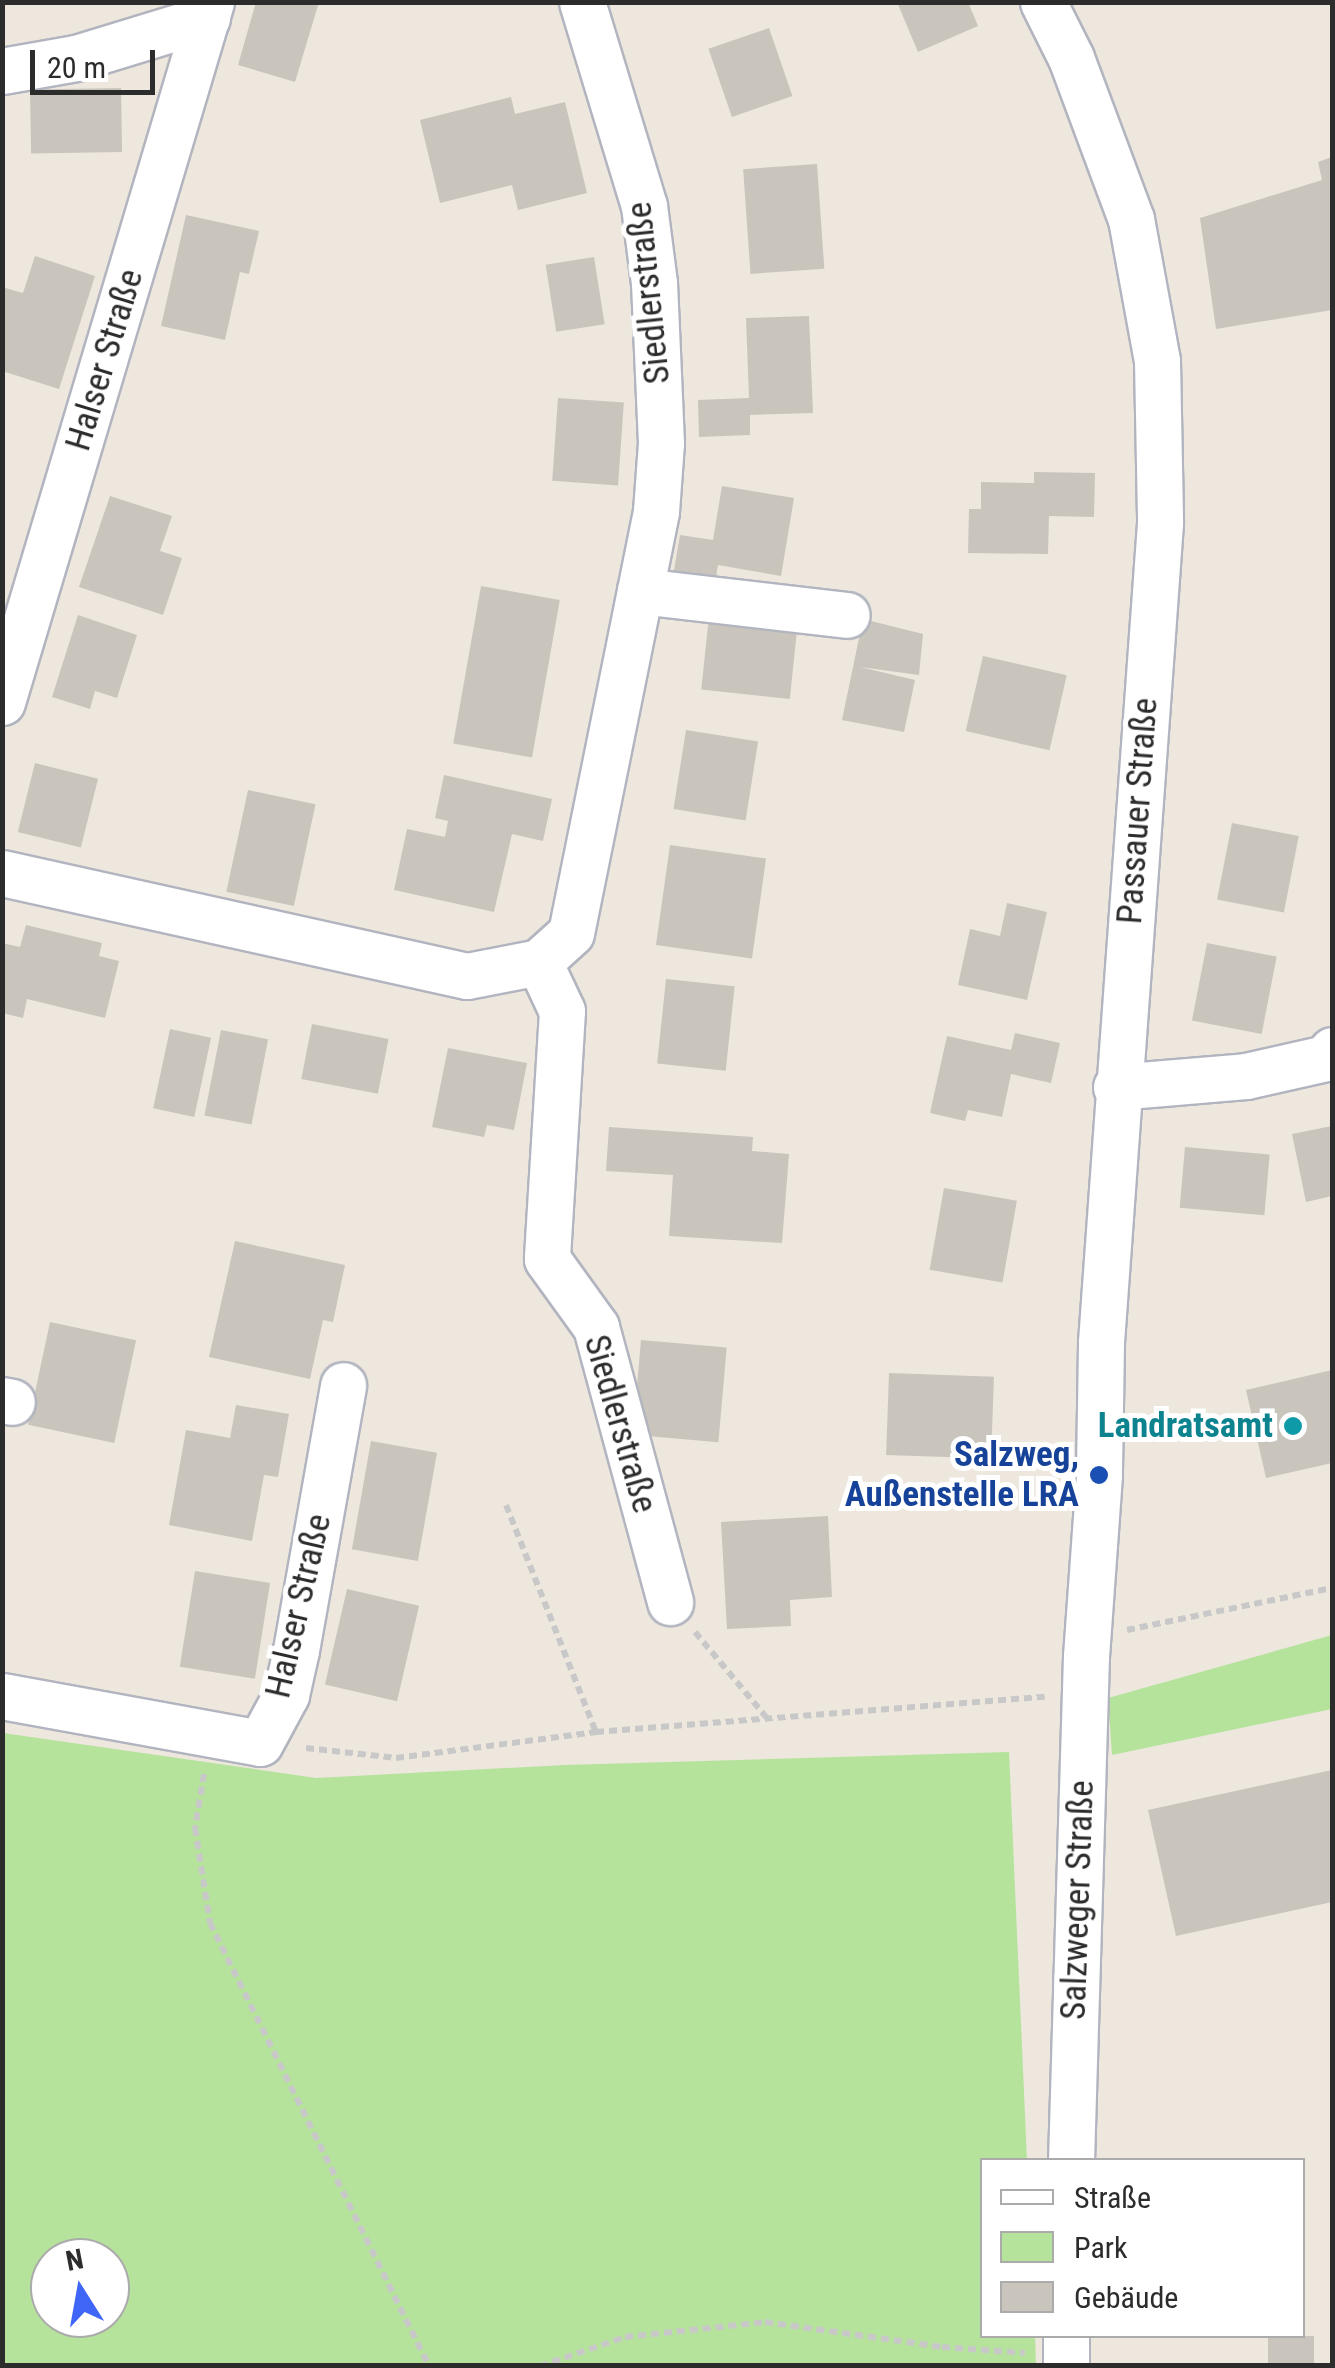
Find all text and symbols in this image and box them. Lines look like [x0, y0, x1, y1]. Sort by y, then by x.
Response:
scale bar [35, 30, 160, 92]
text: 20 m [47, 50, 106, 85]
street label: Siedlerstraße [619, 200, 679, 386]
street label: Halser Straße [58, 264, 152, 456]
street label: Passauer Straße [1109, 697, 1167, 925]
street label: Siedlerstraße [575, 1330, 665, 1518]
place label: Landratsamt [1098, 1405, 1273, 1447]
marker: Landratsamt [1282, 1415, 1304, 1437]
place label: Salzweg, Außenstelle LRA [845, 1434, 1079, 1516]
marker: Salzweg, Außenstelle LRA [1088, 1464, 1110, 1486]
street label: Halser Straße [257, 1510, 341, 1702]
street label: Salzweger Straße [1053, 1779, 1103, 2021]
legend [980, 2158, 1305, 2338]
text: Straße [1074, 2180, 1151, 2215]
text: Park [1074, 2230, 1128, 2265]
north arrow [30, 2238, 130, 2338]
text: N [63, 2242, 86, 2278]
text: Gebäude [1074, 2280, 1178, 2315]

